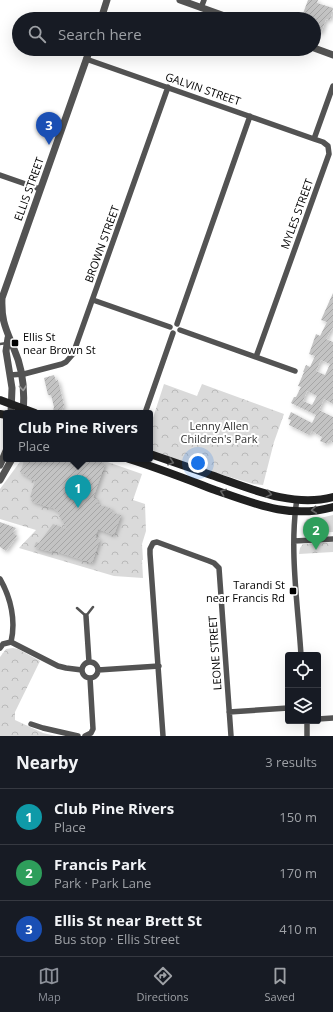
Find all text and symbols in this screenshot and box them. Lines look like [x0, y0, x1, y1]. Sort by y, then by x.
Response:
search box [12, 12, 321, 56]
icon: search [26, 23, 48, 45]
text: Search here [58, 24, 142, 44]
street label: GALVIN STREET [164, 69, 243, 108]
pin: 3 [36, 112, 62, 145]
street label: ELLIS STREET [10, 155, 47, 223]
street label: MYLES STREET [277, 177, 316, 251]
street label: BROWN STREET [81, 203, 122, 284]
place label: Ellis St near Brown St [23, 329, 96, 357]
marker: Ellis St near Brown St [10, 338, 20, 348]
one-way arrow [19, 385, 28, 391]
popup [3, 410, 153, 462]
text: Club Pine Rivers [18, 417, 138, 437]
park label: Lenny Allen Children's Park [181, 418, 258, 446]
text: Place [18, 437, 50, 455]
your location [188, 453, 208, 473]
one-way arrow [168, 457, 175, 465]
pin: 1 [65, 475, 91, 508]
one-way arrow [219, 489, 226, 497]
one-way arrow [266, 489, 273, 498]
one-way arrow [311, 506, 317, 515]
pin: 2 [303, 517, 329, 550]
place label: Tarandi St near Francis Rd [206, 577, 285, 605]
marker: Tarandi St near Francis Rd [288, 586, 298, 596]
street label: LEONE STREET [204, 615, 225, 691]
map controls [285, 652, 321, 724]
button: locate [285, 652, 321, 688]
button: layers [285, 688, 321, 724]
text: Nearby [16, 751, 78, 774]
text: 3 results [265, 753, 317, 771]
text: Club Pine Rivers [54, 798, 174, 818]
text: 1 [25, 808, 33, 826]
text: 150 m [279, 808, 317, 826]
text: Place [54, 818, 86, 836]
text: Francis Park [54, 854, 146, 874]
text: 2 [25, 864, 33, 882]
text: 170 m [279, 864, 317, 882]
text: Park · Park Lane [54, 874, 151, 892]
text: Ellis St near Brett St [54, 910, 202, 930]
text: 3 [25, 920, 33, 938]
text: 410 m [279, 920, 317, 938]
text: Bus stop · Ellis Street [54, 930, 180, 948]
tab: Map [38, 965, 61, 1004]
tab: Directions [137, 965, 189, 1004]
tab: Saved [264, 965, 295, 1004]

